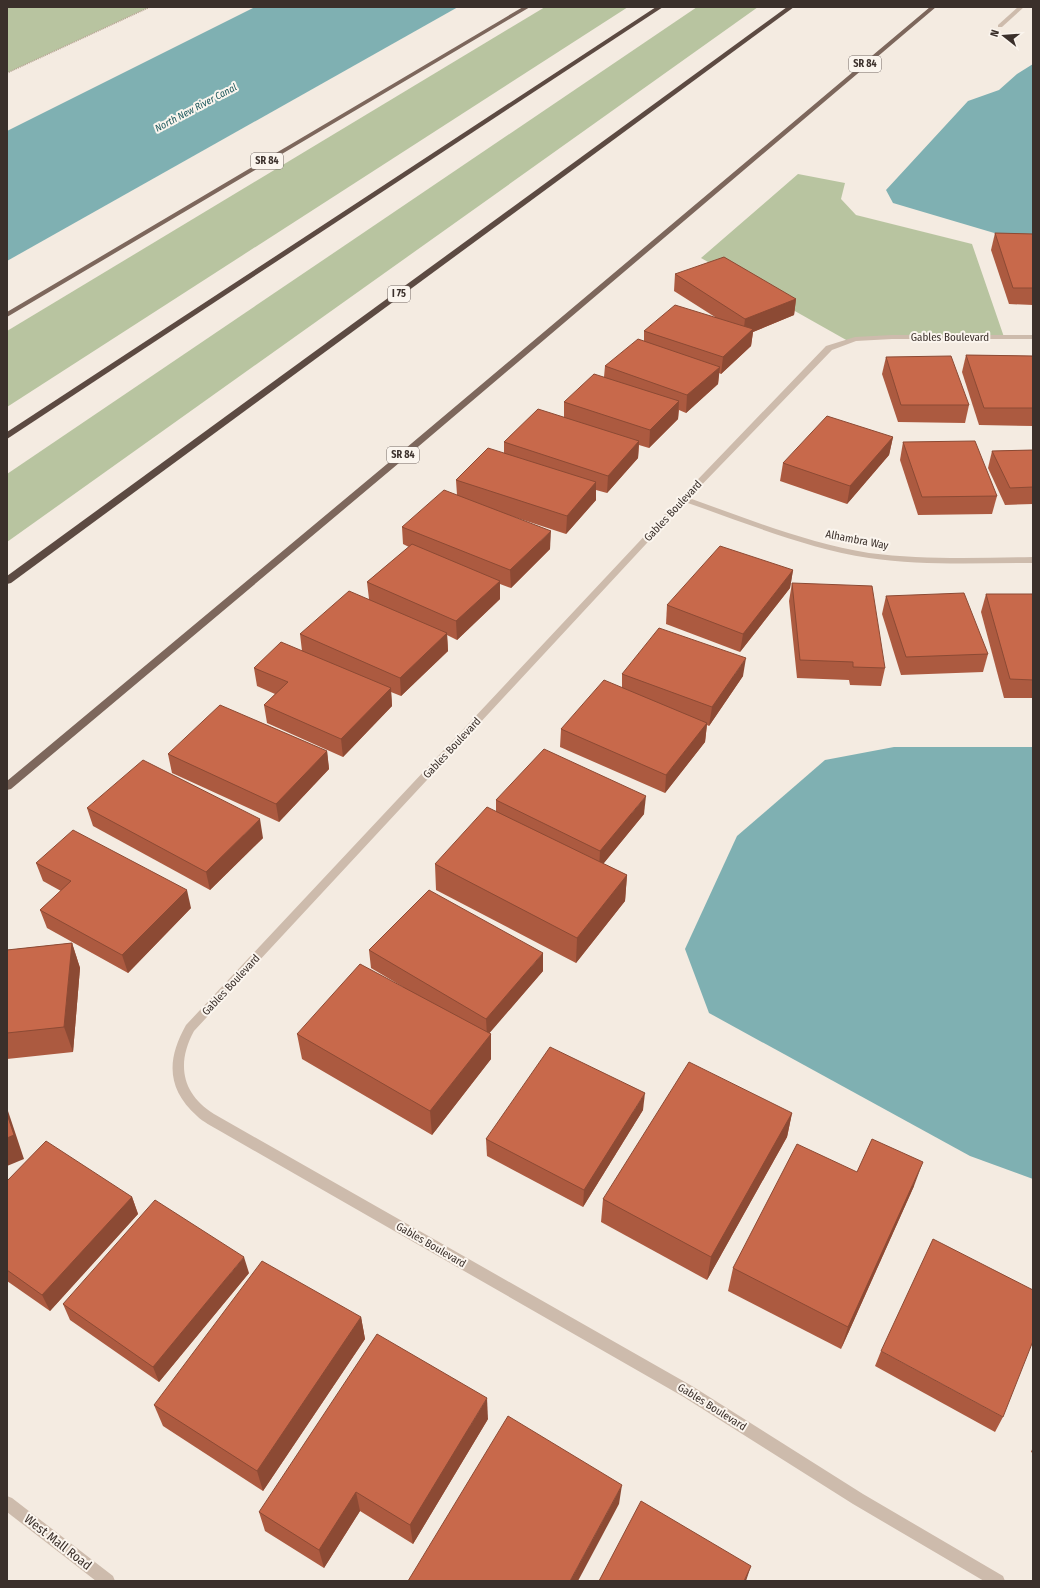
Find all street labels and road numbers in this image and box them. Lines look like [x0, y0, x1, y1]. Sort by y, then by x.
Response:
road number: SR 84 [849, 56, 881, 72]
road number: SR 84 [251, 153, 283, 169]
road number: I 75 [388, 286, 410, 302]
street label: Gables Boulevard [911, 331, 989, 344]
road number: SR 84 [387, 447, 419, 463]
street label: Gables Boulevard [641, 478, 705, 544]
street label: Alhambra Way [824, 528, 890, 552]
street label: Gables Boulevard [420, 715, 484, 781]
street label: Gables Boulevard [199, 952, 263, 1018]
street label: Gables Boulevard [394, 1220, 468, 1270]
street label: Gables Boulevard [675, 1381, 749, 1433]
street label: West Mall Road [21, 1511, 95, 1573]

